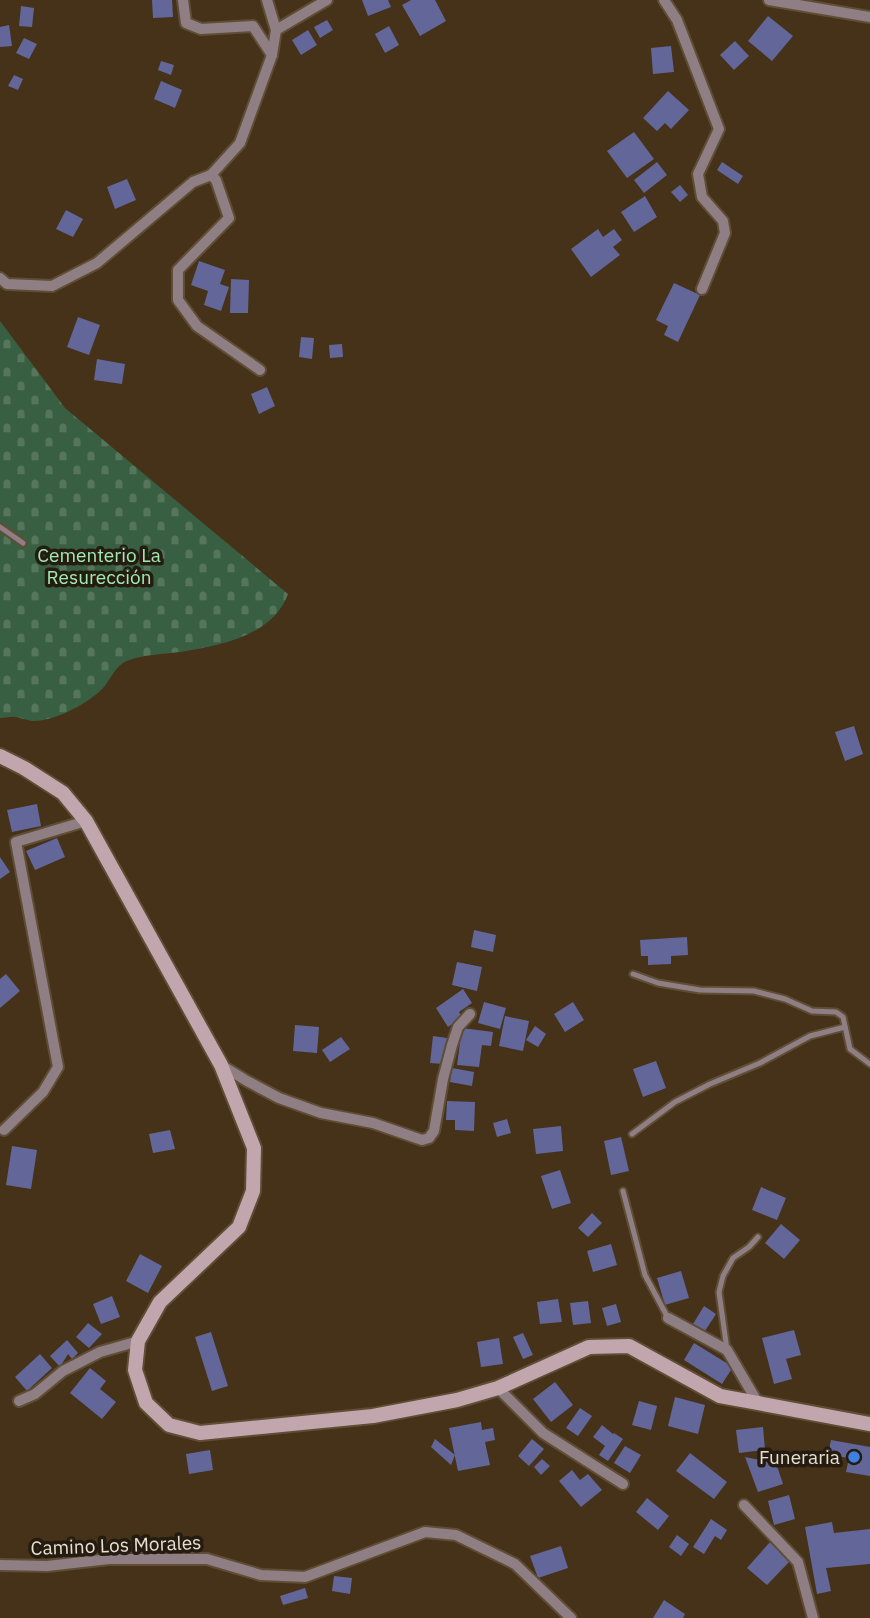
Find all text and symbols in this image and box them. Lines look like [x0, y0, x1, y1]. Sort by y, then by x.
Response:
park label: Cementerio La Resurección [37, 543, 161, 589]
place label: Funeraria [759, 1445, 840, 1469]
marker: Funeraria [846, 1449, 862, 1465]
street label: Camino Los Morales [30, 1530, 202, 1560]

